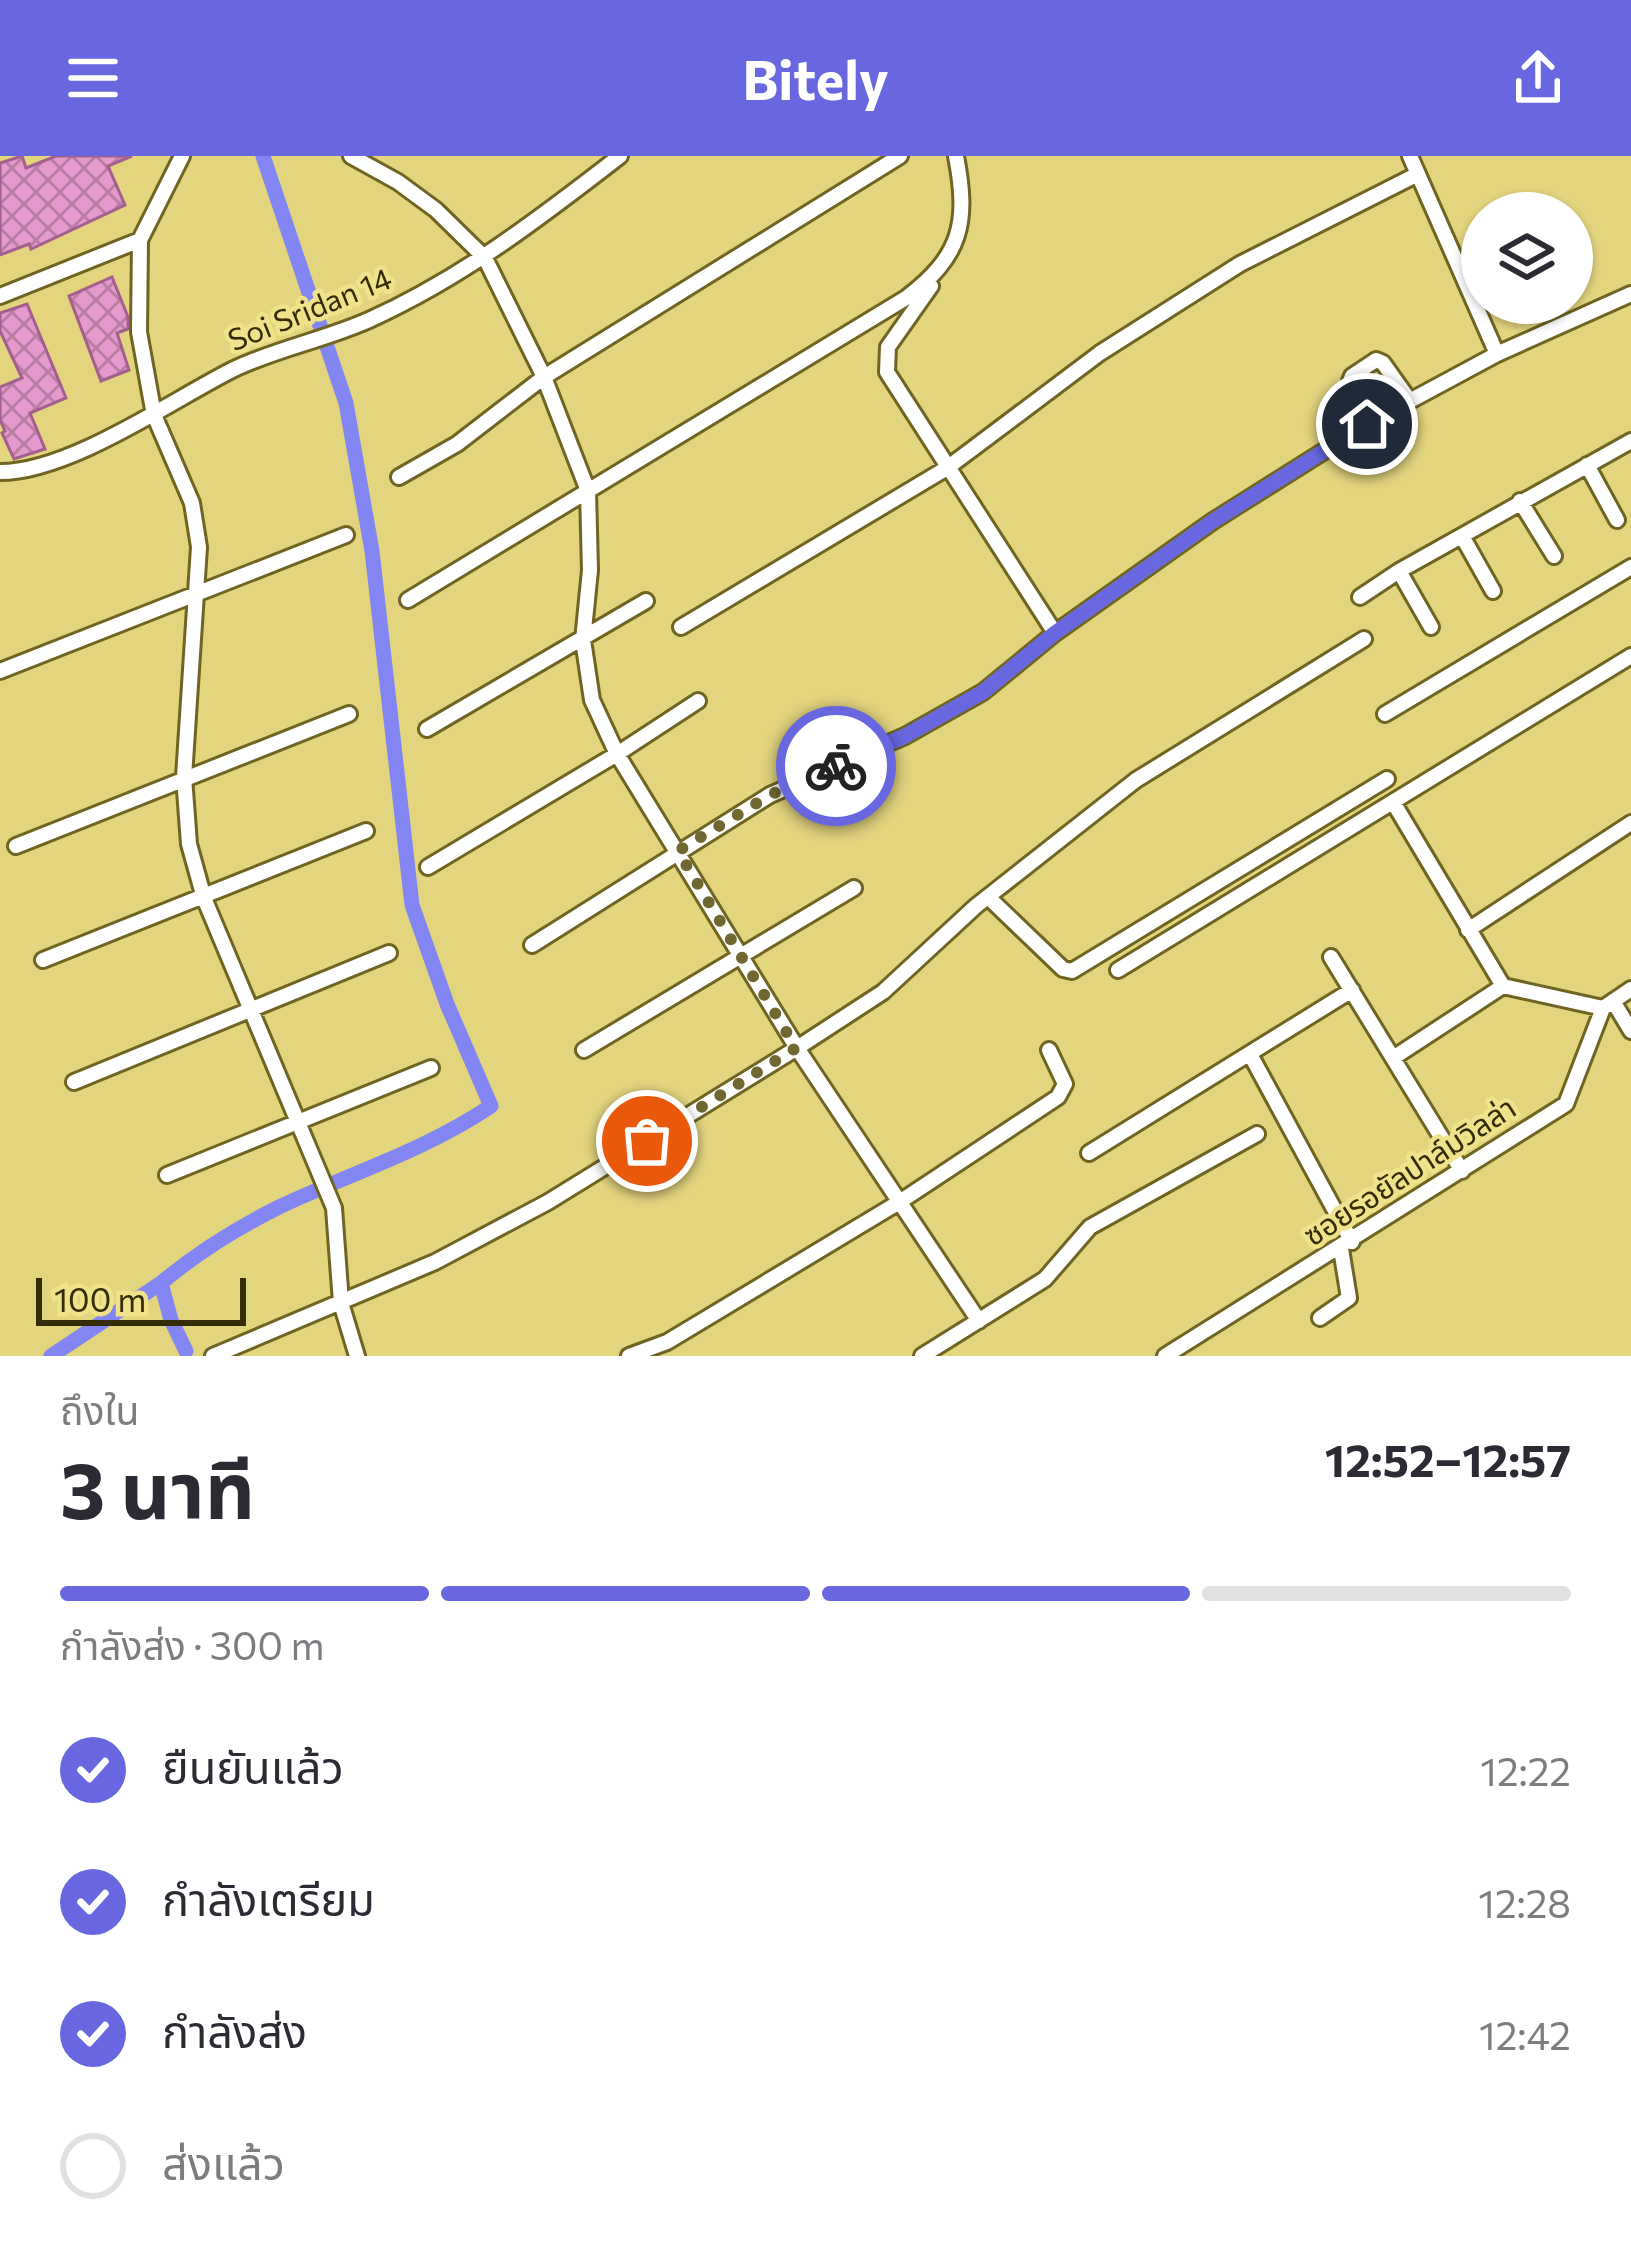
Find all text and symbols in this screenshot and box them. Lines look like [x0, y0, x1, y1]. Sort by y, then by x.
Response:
icon: menu [60, 45, 126, 111]
text: Bitely [742, 45, 889, 111]
icon: share [1505, 45, 1571, 111]
map controls [1461, 192, 1593, 324]
button: layers [1461, 192, 1593, 324]
street label: Soi Sridan 14 [222, 258, 396, 357]
pin [1316, 373, 1418, 475]
icon: home [1334, 391, 1400, 457]
courier [776, 706, 896, 826]
icon: bike [803, 733, 869, 799]
street label: ซอยรอยัลปาล์มวิลล่า [1296, 1087, 1522, 1252]
pin [596, 1090, 698, 1192]
icon: bag [614, 1108, 680, 1174]
scale bar [36, 1272, 246, 1325]
text: 100 m [54, 1278, 146, 1319]
text: ถึงใน [60, 1385, 139, 1433]
text: 12:52–12:57 [1325, 1431, 1571, 1486]
text: 3 นาที [60, 1440, 255, 1535]
text: กำลังส่ง · 300 m [60, 1620, 324, 1668]
icon: check [60, 1737, 126, 1803]
text: ยืนยันแล้ว [162, 1738, 344, 1793]
text: 12:22 [1480, 1746, 1571, 1794]
icon: check [60, 1869, 126, 1935]
text: กำลังเตรียม [162, 1870, 375, 1925]
text: 12:28 [1478, 1878, 1571, 1926]
icon: check [60, 2001, 126, 2067]
text: กำลังส่ง [162, 2002, 307, 2057]
text: 12:42 [1479, 2010, 1571, 2058]
text: ส่งแล้ว [162, 2134, 285, 2189]

